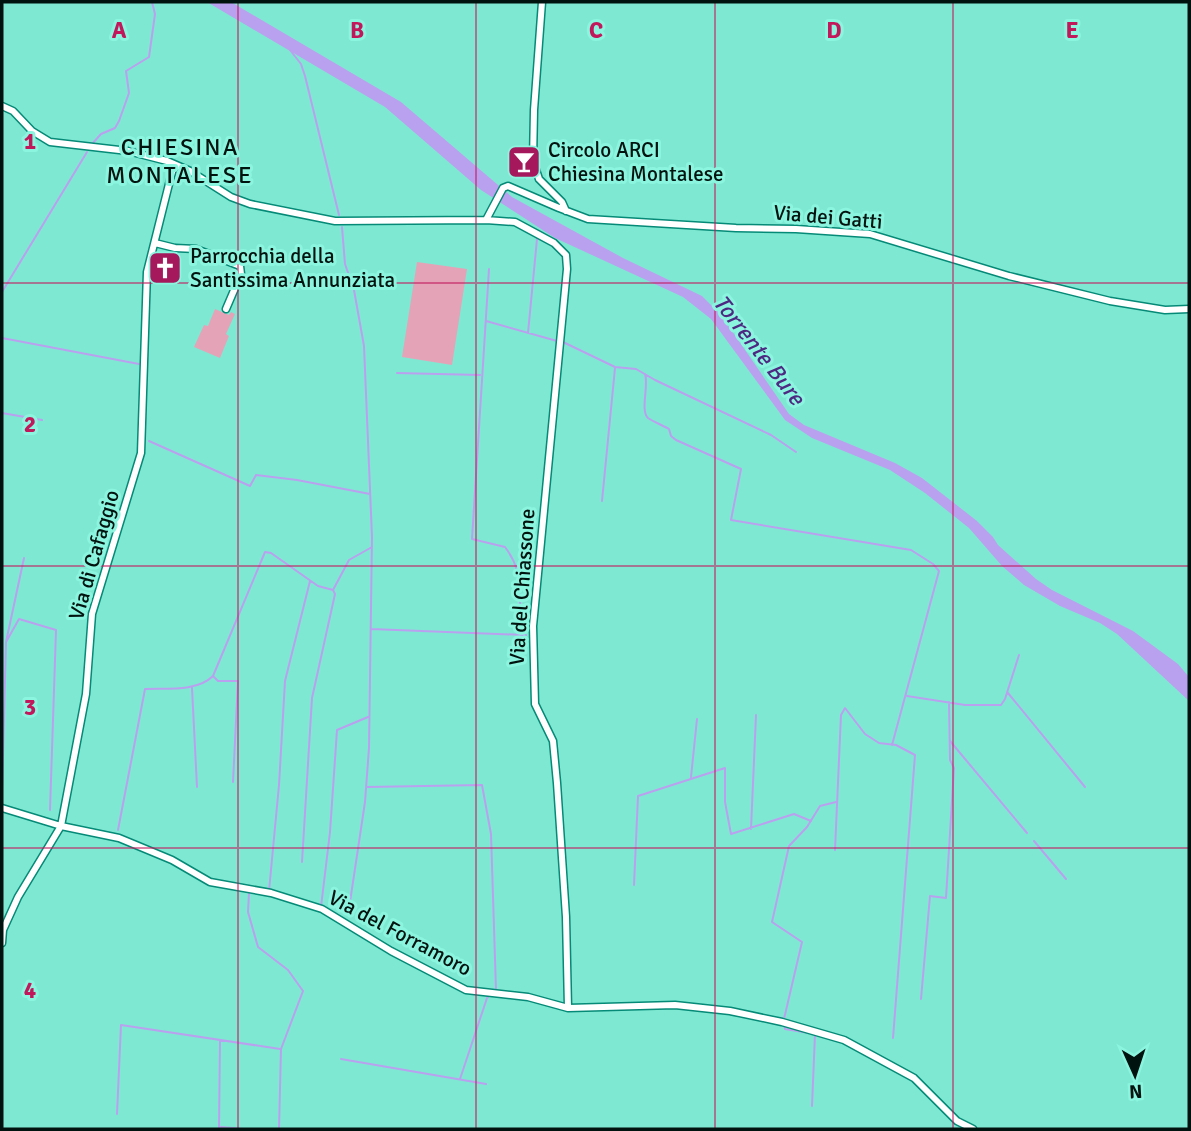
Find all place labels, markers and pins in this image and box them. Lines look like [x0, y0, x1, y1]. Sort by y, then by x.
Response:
place label: Circolo ARCI Chiesina Montalese [548, 137, 723, 187]
bar icon: Circolo ARCI Chiesina Montalese [505, 143, 543, 181]
place label: Parrocchia della Santissima Annunziata [190, 243, 395, 293]
church icon: Parrocchia della Santissima Annunziata [146, 249, 184, 287]

